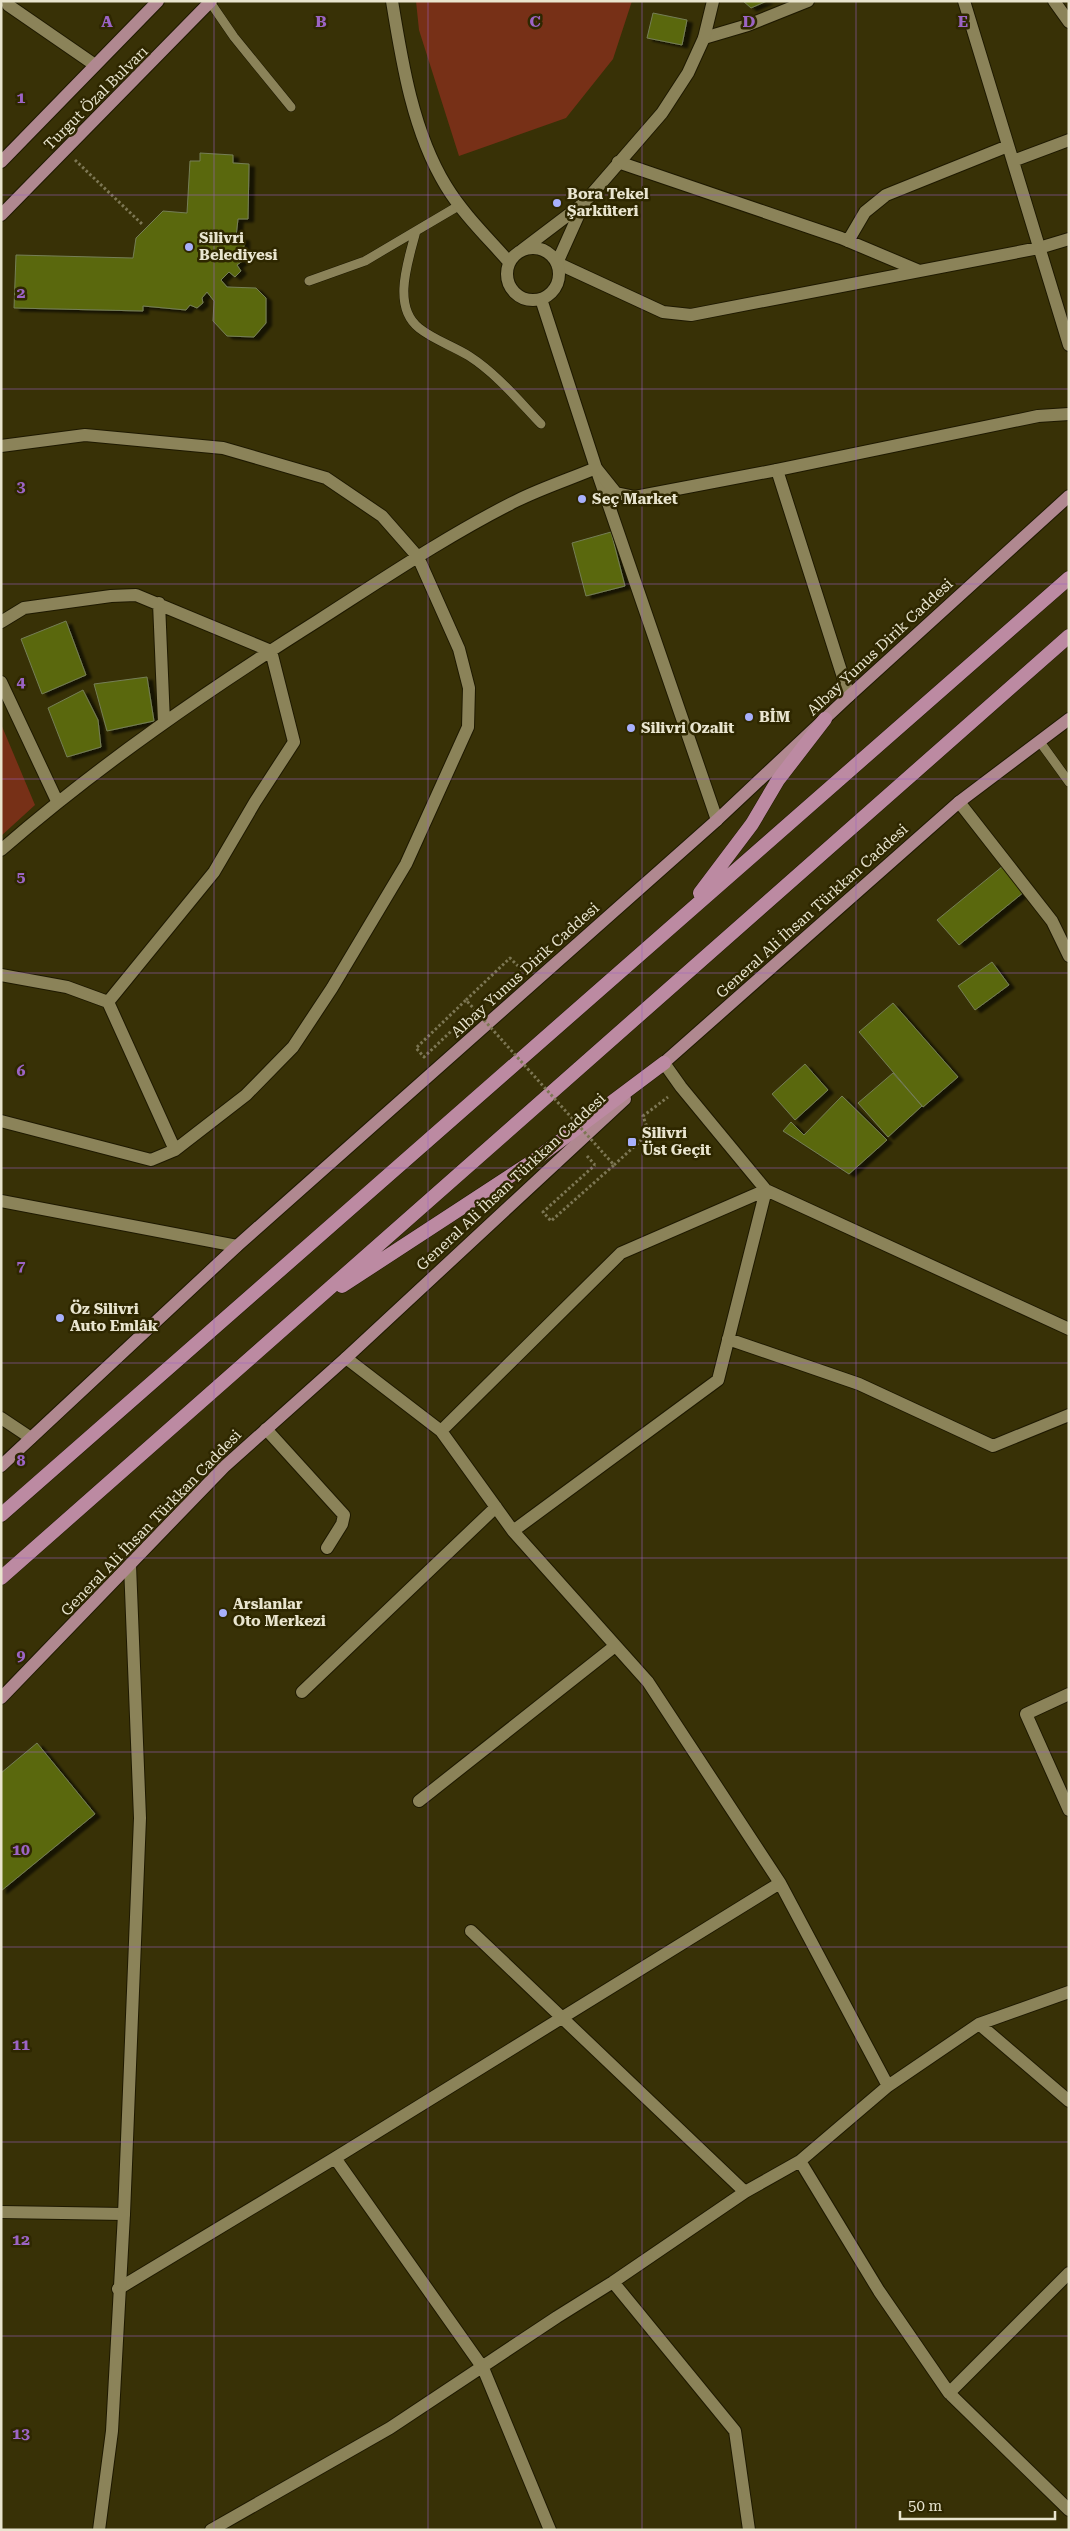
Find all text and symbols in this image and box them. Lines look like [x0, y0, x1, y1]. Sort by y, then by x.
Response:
text: A [101, 12, 113, 31]
text: B [315, 12, 327, 31]
text: C [529, 12, 541, 31]
text: D [743, 12, 756, 31]
text: E [958, 12, 968, 31]
street label: Turgut Özal Bulvarı [40, 42, 152, 154]
text: 1 [17, 88, 26, 107]
place label: Bora Tekel Şarküteri [567, 185, 649, 220]
marker: Bora Tekel Şarküteri [551, 197, 563, 209]
place label: Silivri Belediyesi [199, 229, 278, 264]
marker: Silivri Belediyesi [183, 241, 195, 253]
text: 2 [17, 283, 26, 302]
text: 3 [17, 477, 26, 496]
place label: Seç Market [592, 490, 678, 508]
marker: Seç Market [576, 493, 588, 505]
street label: Albay Yunus Dirik Caddesi [803, 575, 957, 719]
text: 4 [17, 672, 26, 691]
place label: BİM [759, 708, 791, 726]
marker: BİM [743, 711, 755, 723]
place label: Silivri Ozalit [641, 719, 734, 737]
marker: Silivri Ozalit [625, 722, 637, 734]
street label: General Ali İhsan Türkkan Caddesi [712, 820, 912, 1002]
text: 5 [17, 867, 26, 886]
street label: Albay Yunus Dirik Caddesi [447, 899, 603, 1041]
text: 6 [17, 1061, 26, 1080]
street label: General Ali İhsan Türkkan Caddesi [413, 1089, 609, 1274]
place label: Silivri Üst Geçit [642, 1124, 711, 1159]
marker: Silivri Üst Geçit [626, 1136, 638, 1148]
text: 7 [17, 1256, 26, 1275]
place label: Öz Silivri Auto Emlâk [70, 1299, 159, 1335]
marker: Öz Silivri Auto Emlâk [54, 1312, 66, 1324]
street label: General Ali İhsan Türkkan Caddesi [57, 1426, 245, 1620]
text: 8 [17, 1451, 26, 1470]
place label: Arslanlar Oto Merkezi [233, 1595, 326, 1630]
marker: Arslanlar Oto Merkezi [217, 1607, 229, 1619]
text: 9 [17, 1646, 26, 1665]
text: 10 [12, 1840, 30, 1859]
text: 11 [12, 2035, 30, 2054]
text: 12 [12, 2230, 30, 2249]
text: 13 [12, 2424, 30, 2443]
scale bar [900, 2488, 1055, 2520]
text: 50 m [908, 2497, 943, 2515]

